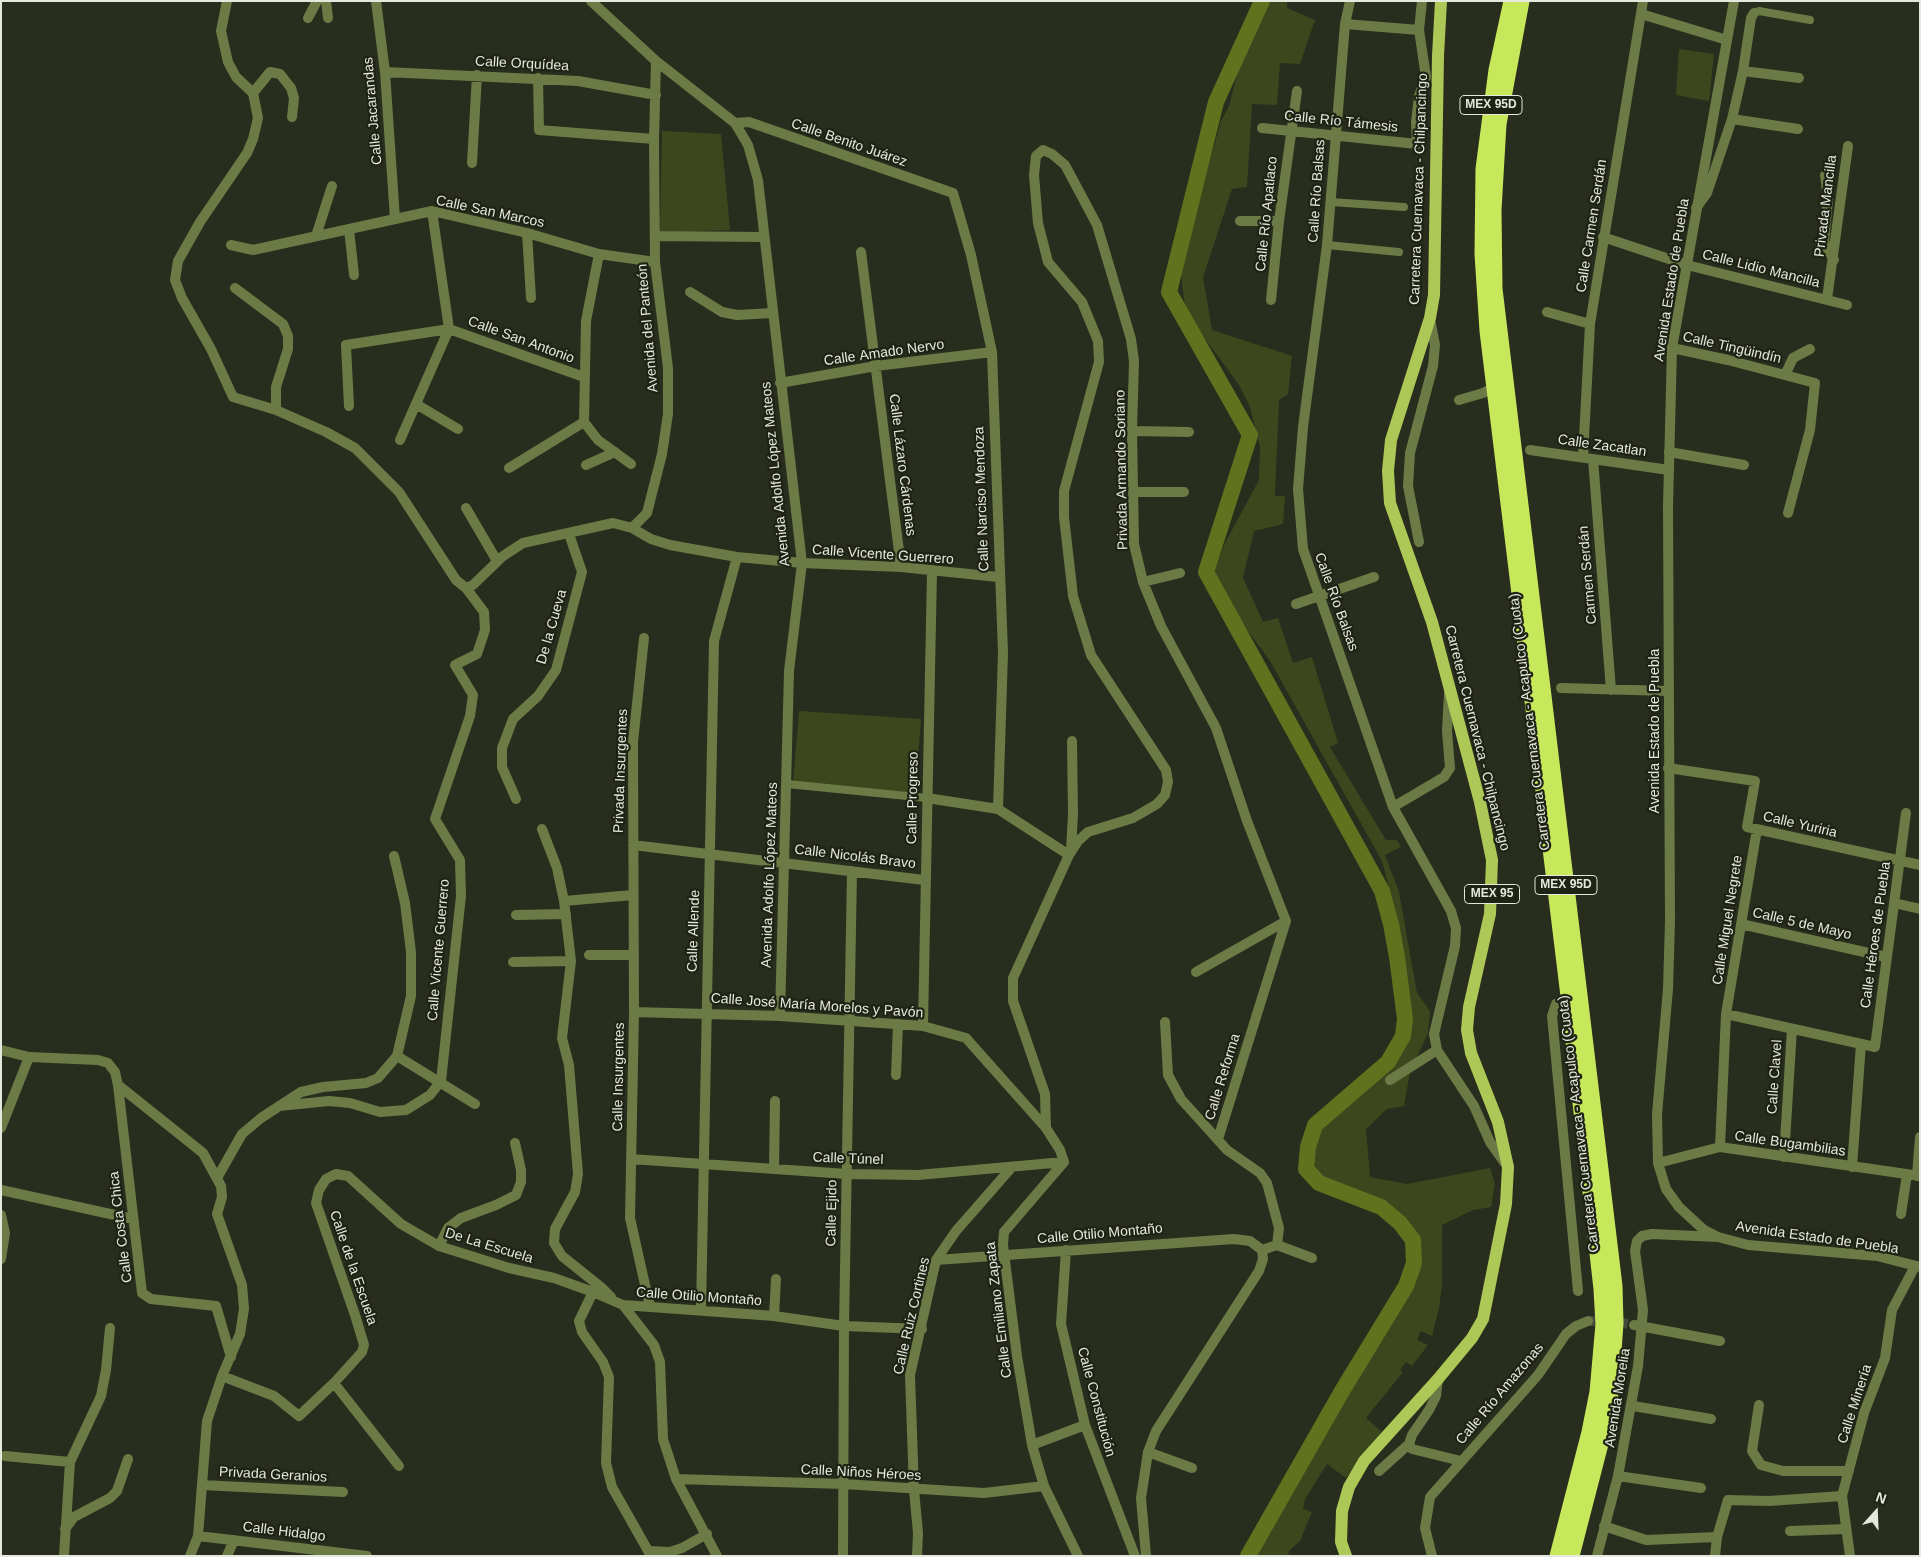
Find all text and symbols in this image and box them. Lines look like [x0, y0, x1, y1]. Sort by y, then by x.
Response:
street label: Calle Orquídea [475, 53, 569, 75]
street label: Calle Jacarandas [360, 56, 386, 166]
street label: Carretera Cuernavaca - Chilpancingo [1407, 73, 1431, 305]
road number: MEX 95D [1460, 96, 1522, 114]
street label: Calle Río Támesis [1283, 108, 1399, 136]
street label: Calle Benito Juárez [789, 115, 909, 171]
street label: Calle Río Balsas [1305, 139, 1329, 243]
street label: Privada Mancilla [1811, 154, 1841, 258]
street label: Calle Río Apatlaco [1253, 155, 1281, 273]
street label: Calle Carmen Serdán [1573, 158, 1611, 294]
street label: Calle San Marcos [434, 192, 546, 232]
street label: Avenida Estado de Puebla [1651, 197, 1693, 363]
street label: Calle Lidio Mancilla [1700, 246, 1822, 292]
street label: Avenida del Panteón [634, 263, 662, 393]
street label: Calle San Antonio [465, 313, 577, 367]
street label: Calle Tingüindín [1681, 328, 1783, 368]
street label: Calle Amado Nervo [823, 336, 945, 370]
street label: Avenida Adolfo López Mateos [758, 381, 794, 567]
street label: Privada Armando Soriano [1112, 390, 1132, 550]
street label: Calle Lázaro Cárdenas [885, 393, 919, 537]
street label: Calle Narciso Mendoza [971, 426, 993, 572]
street label: Calle Zacatlan [1557, 431, 1647, 461]
street label: Carmen Serdán [1575, 525, 1601, 625]
street label: Calle Vicente Guerrero [812, 542, 954, 568]
street label: Calle Río Balsas [1310, 551, 1362, 653]
street label: De la Cueva [533, 588, 571, 666]
street label: Carretera Cuernavaca - Acapulco (Cuota) [1506, 592, 1554, 852]
street label: Carretera Cuernavaca - Chilpancingo [1441, 623, 1513, 853]
street label: Avenida Estado de Puebla [1647, 649, 1663, 813]
street label: Privada Insurgentes [610, 708, 632, 834]
street label: Calle Progreso [904, 752, 922, 844]
street label: Avenida Adolfo López Mateos [758, 782, 782, 968]
street label: Calle Yuriria [1761, 808, 1839, 842]
street label: Calle Nicolás Bravo [793, 841, 917, 873]
street label: Calle Miguel Negrete [1709, 854, 1747, 986]
street label: Calle Héroes de Puebla [1857, 861, 1895, 1009]
road number: MEX 95D [1535, 876, 1597, 894]
street label: Calle Vicente Guerrero [424, 878, 454, 1022]
road number: MEX 95 [1464, 884, 1520, 904]
street label: Calle Allende [684, 889, 704, 973]
street label: Calle 5 de Mayo [1751, 904, 1853, 944]
street label: Calle José María Morelos y Pavón [710, 990, 924, 1022]
street label: Carretera Cuernavaca - Acapulco (Cuota) [1555, 994, 1603, 1254]
street label: Calle Insurgentes [610, 1022, 628, 1132]
street label: Calle Reforma [1202, 1032, 1244, 1122]
street label: Calle Clavel [1764, 1039, 1786, 1115]
street label: Calle Bugambilias [1733, 1128, 1847, 1160]
street label: Calle Túnel [812, 1149, 884, 1169]
street label: Calle Costa Chica [106, 1170, 136, 1284]
street label: Calle Ejido [823, 1179, 841, 1247]
street label: Calle de la Escuela [326, 1209, 380, 1327]
street label: Avenida Estado de Puebla [1734, 1218, 1900, 1258]
street label: Calle Otilio Montaño [1036, 1220, 1164, 1248]
street label: De La Escuela [443, 1225, 535, 1267]
street label: Calle Emiliano Zapata [982, 1241, 1016, 1379]
street label: Calle Ruiz Cortines [890, 1256, 934, 1376]
street label: Calle Otilio Montaño [636, 1284, 762, 1310]
street label: Calle Río Amazonas [1453, 1340, 1547, 1448]
street label: Calle Constitución [1073, 1345, 1119, 1459]
street label: Avenida Morelia [1602, 1347, 1634, 1449]
street label: Calle Minería [1834, 1362, 1876, 1446]
street label: Calle Niños Héroes [800, 1461, 922, 1485]
street label: Privada Geranios [219, 1464, 327, 1486]
north arrow [1851, 1487, 1901, 1537]
text: N [1874, 1489, 1889, 1507]
street label: Calle Hidalgo [242, 1519, 326, 1545]

